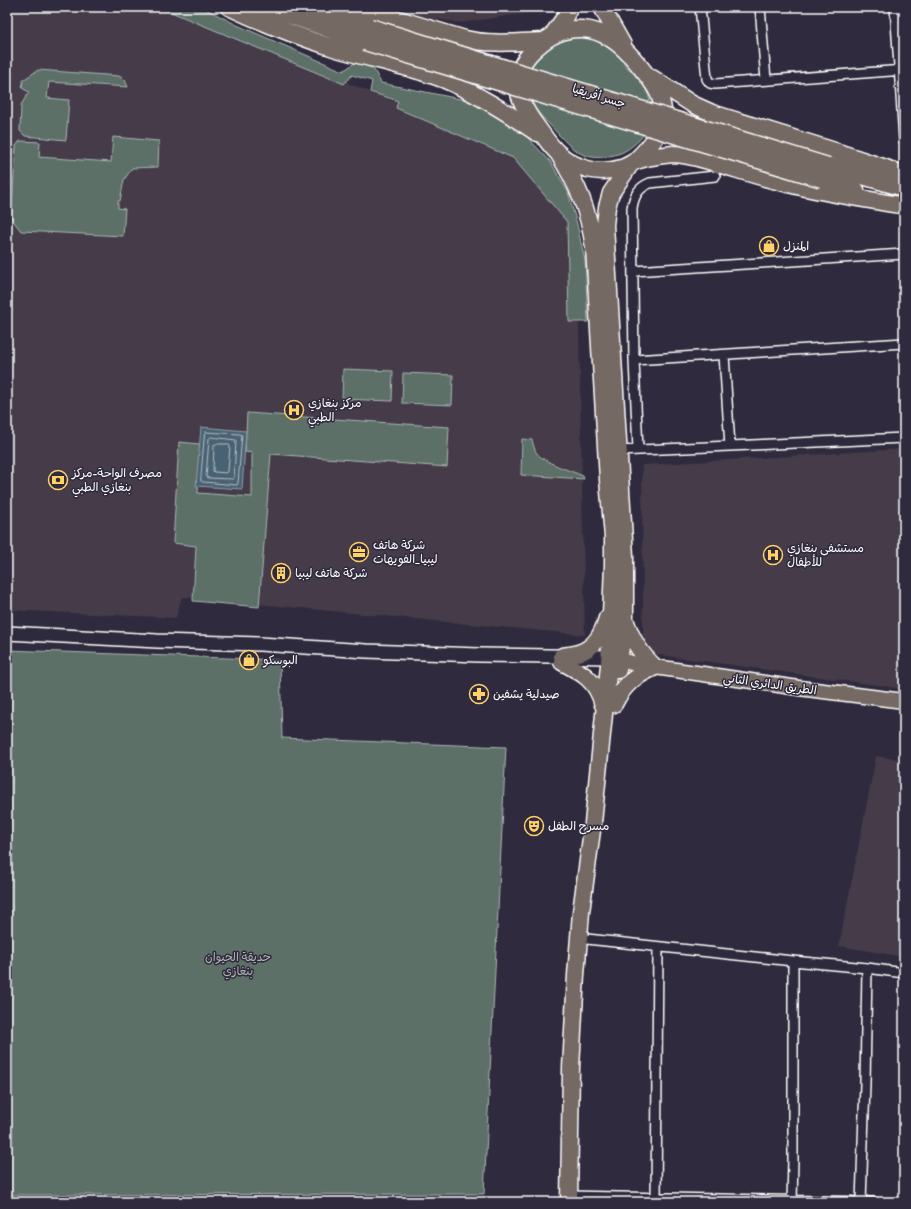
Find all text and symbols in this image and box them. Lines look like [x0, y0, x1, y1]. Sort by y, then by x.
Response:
street label: جسر أفريقيا [570, 81, 627, 112]
shop icon: المنزل [758, 235, 780, 257]
place label: المنزل [783, 239, 809, 253]
place label: مركز بنغازي الطبي [308, 396, 362, 428]
hospital icon: مركز بنغازي الطبي [283, 399, 305, 421]
place label: مصرف الواحة-مركز بنغازي الطبي [71, 466, 162, 498]
bank icon: مصرف الواحة-مركز بنغازي الطبي [47, 469, 69, 491]
place label: شركة هاتف ليبيا_الفويهات [373, 538, 438, 567]
office icon: شركة هاتف ليبيا_الفويهات [348, 541, 370, 563]
place label: مستشفى بنغازي للأطفال [787, 541, 864, 569]
hospital icon: مستشفى بنغازي للأطفال [762, 544, 784, 566]
building icon: شركة هاتف ليبيا [270, 562, 292, 584]
place label: شركة هاتف ليبيا [295, 566, 367, 581]
shop icon: البوسكو [238, 649, 260, 671]
place label: البوسكو [262, 653, 298, 668]
street label: الطريق الدائري الثاني [722, 671, 818, 701]
pharmacy icon: صيدلية يشفين [468, 683, 490, 705]
place label: صيدلية يشفين [493, 687, 560, 701]
theatre icon: مسرح الطفل [523, 815, 545, 837]
place label: مسرح الطفل [548, 819, 609, 835]
park label: حديقة الحيوان بنغازي [205, 950, 271, 980]

